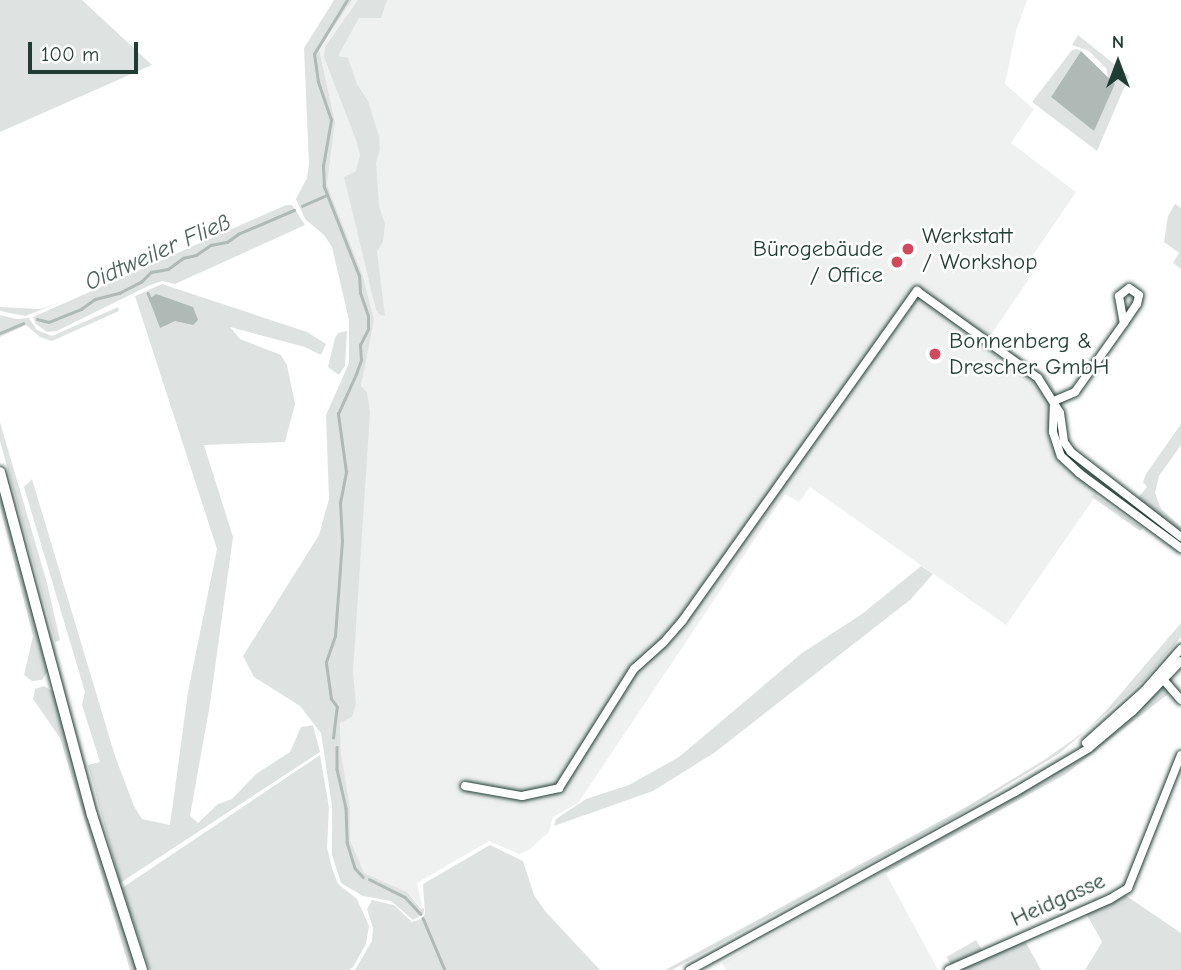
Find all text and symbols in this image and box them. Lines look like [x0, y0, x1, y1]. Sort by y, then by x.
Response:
scale bar [32, 28, 142, 72]
north arrow [1083, 28, 1153, 98]
text: N [1112, 31, 1124, 53]
text: 100 m [41, 42, 99, 66]
water label: Oidtweiler Fließ [81, 207, 235, 297]
place label: Werkstatt / Workshop [922, 222, 1037, 276]
place label: Bürogebäude / Office [753, 235, 883, 289]
marker: Werkstatt / Workshop [900, 241, 916, 257]
marker: Bürogebäude / Office [889, 254, 905, 270]
place label: Bonnenberg & Drescher GmbH [949, 327, 1109, 381]
marker: Bonnenberg & Drescher GmbH [927, 346, 943, 362]
street label: Heidgasse [1007, 867, 1109, 933]

